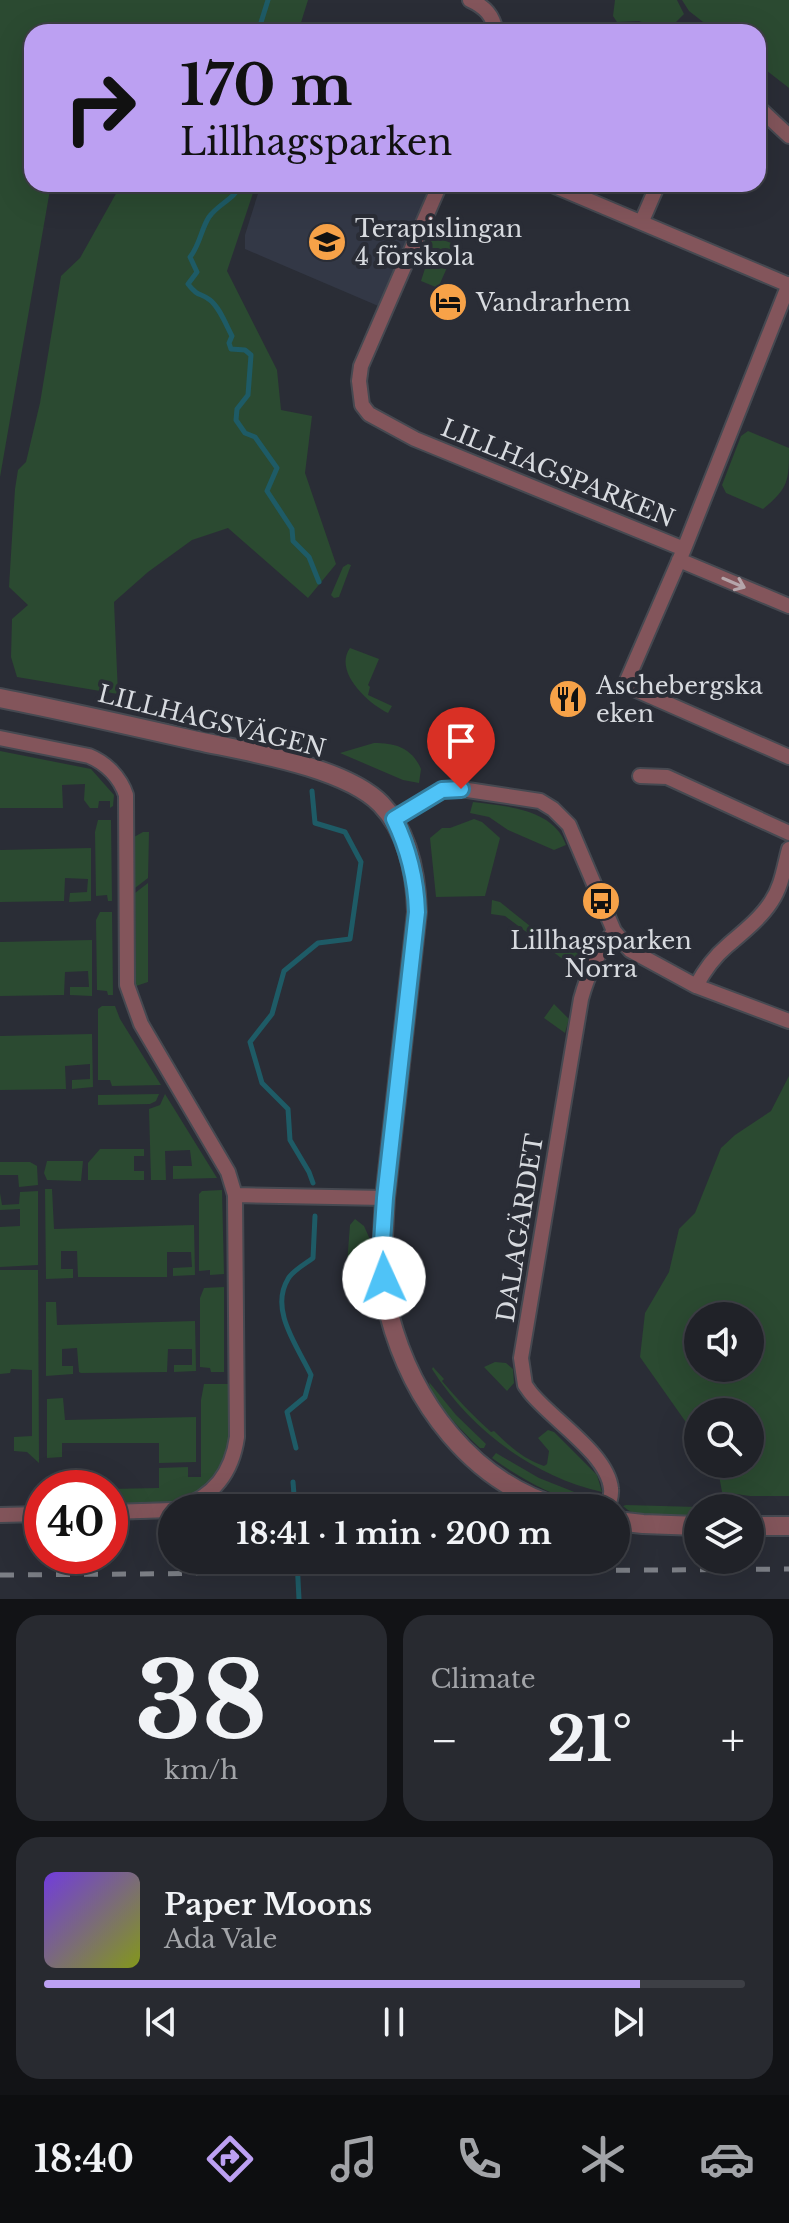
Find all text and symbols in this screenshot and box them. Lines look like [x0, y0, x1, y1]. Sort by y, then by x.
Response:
text: 170 m [180, 51, 352, 120]
icon: right [48, 56, 152, 160]
text: Lillhagsparken [180, 120, 452, 165]
place label: Terapislingan 4 förskola [355, 214, 522, 271]
school or university icon: Terapislingan 4 förskola [306, 221, 348, 263]
hotel icon: Vandrarhem [427, 281, 469, 323]
place label: Vandrarhem [475, 288, 631, 317]
street label: LILLHAGSPARKEN [437, 413, 679, 533]
one-way arrow [721, 577, 746, 592]
place label: Aschebergska eken [595, 671, 764, 728]
restaurant icon: Aschebergska eken [547, 678, 589, 720]
street label: LILLHAGSVÄGEN [95, 679, 329, 763]
pin [427, 707, 495, 789]
icon: arrive [439, 719, 483, 763]
bus stop icon: Lillhagsparken Norra [580, 880, 622, 922]
place label: Lillhagsparken Norra [510, 926, 692, 983]
street label: DALAGÄRDET [491, 1132, 549, 1324]
position arrow [342, 1236, 426, 1320]
map controls [684, 1302, 764, 1574]
button: sound [684, 1302, 764, 1382]
button: search [684, 1398, 764, 1478]
speed limit sign: 40 [24, 1470, 128, 1574]
button: layers [684, 1494, 764, 1574]
text: 18:41 · 1 min · 200 m [236, 1515, 552, 1552]
text: 38 [135, 1637, 267, 1766]
text: Climate [431, 1663, 536, 1695]
text: 21° [547, 1703, 632, 1777]
text: − [431, 1713, 458, 1768]
text: + [721, 1713, 745, 1768]
text: km/h [164, 1754, 238, 1786]
text: Paper Moons [164, 1886, 372, 1923]
text: Ada Vale [164, 1923, 277, 1955]
icon: previous [139, 2000, 183, 2044]
icon: pause [372, 2000, 416, 2044]
icon: next [606, 2000, 650, 2044]
icon: directions [202, 2131, 258, 2187]
icon: music [326, 2131, 382, 2187]
icon: phone [451, 2131, 507, 2187]
icon: climate [575, 2131, 631, 2187]
icon: car [699, 2131, 755, 2187]
text: 18:40 [34, 2137, 134, 2182]

